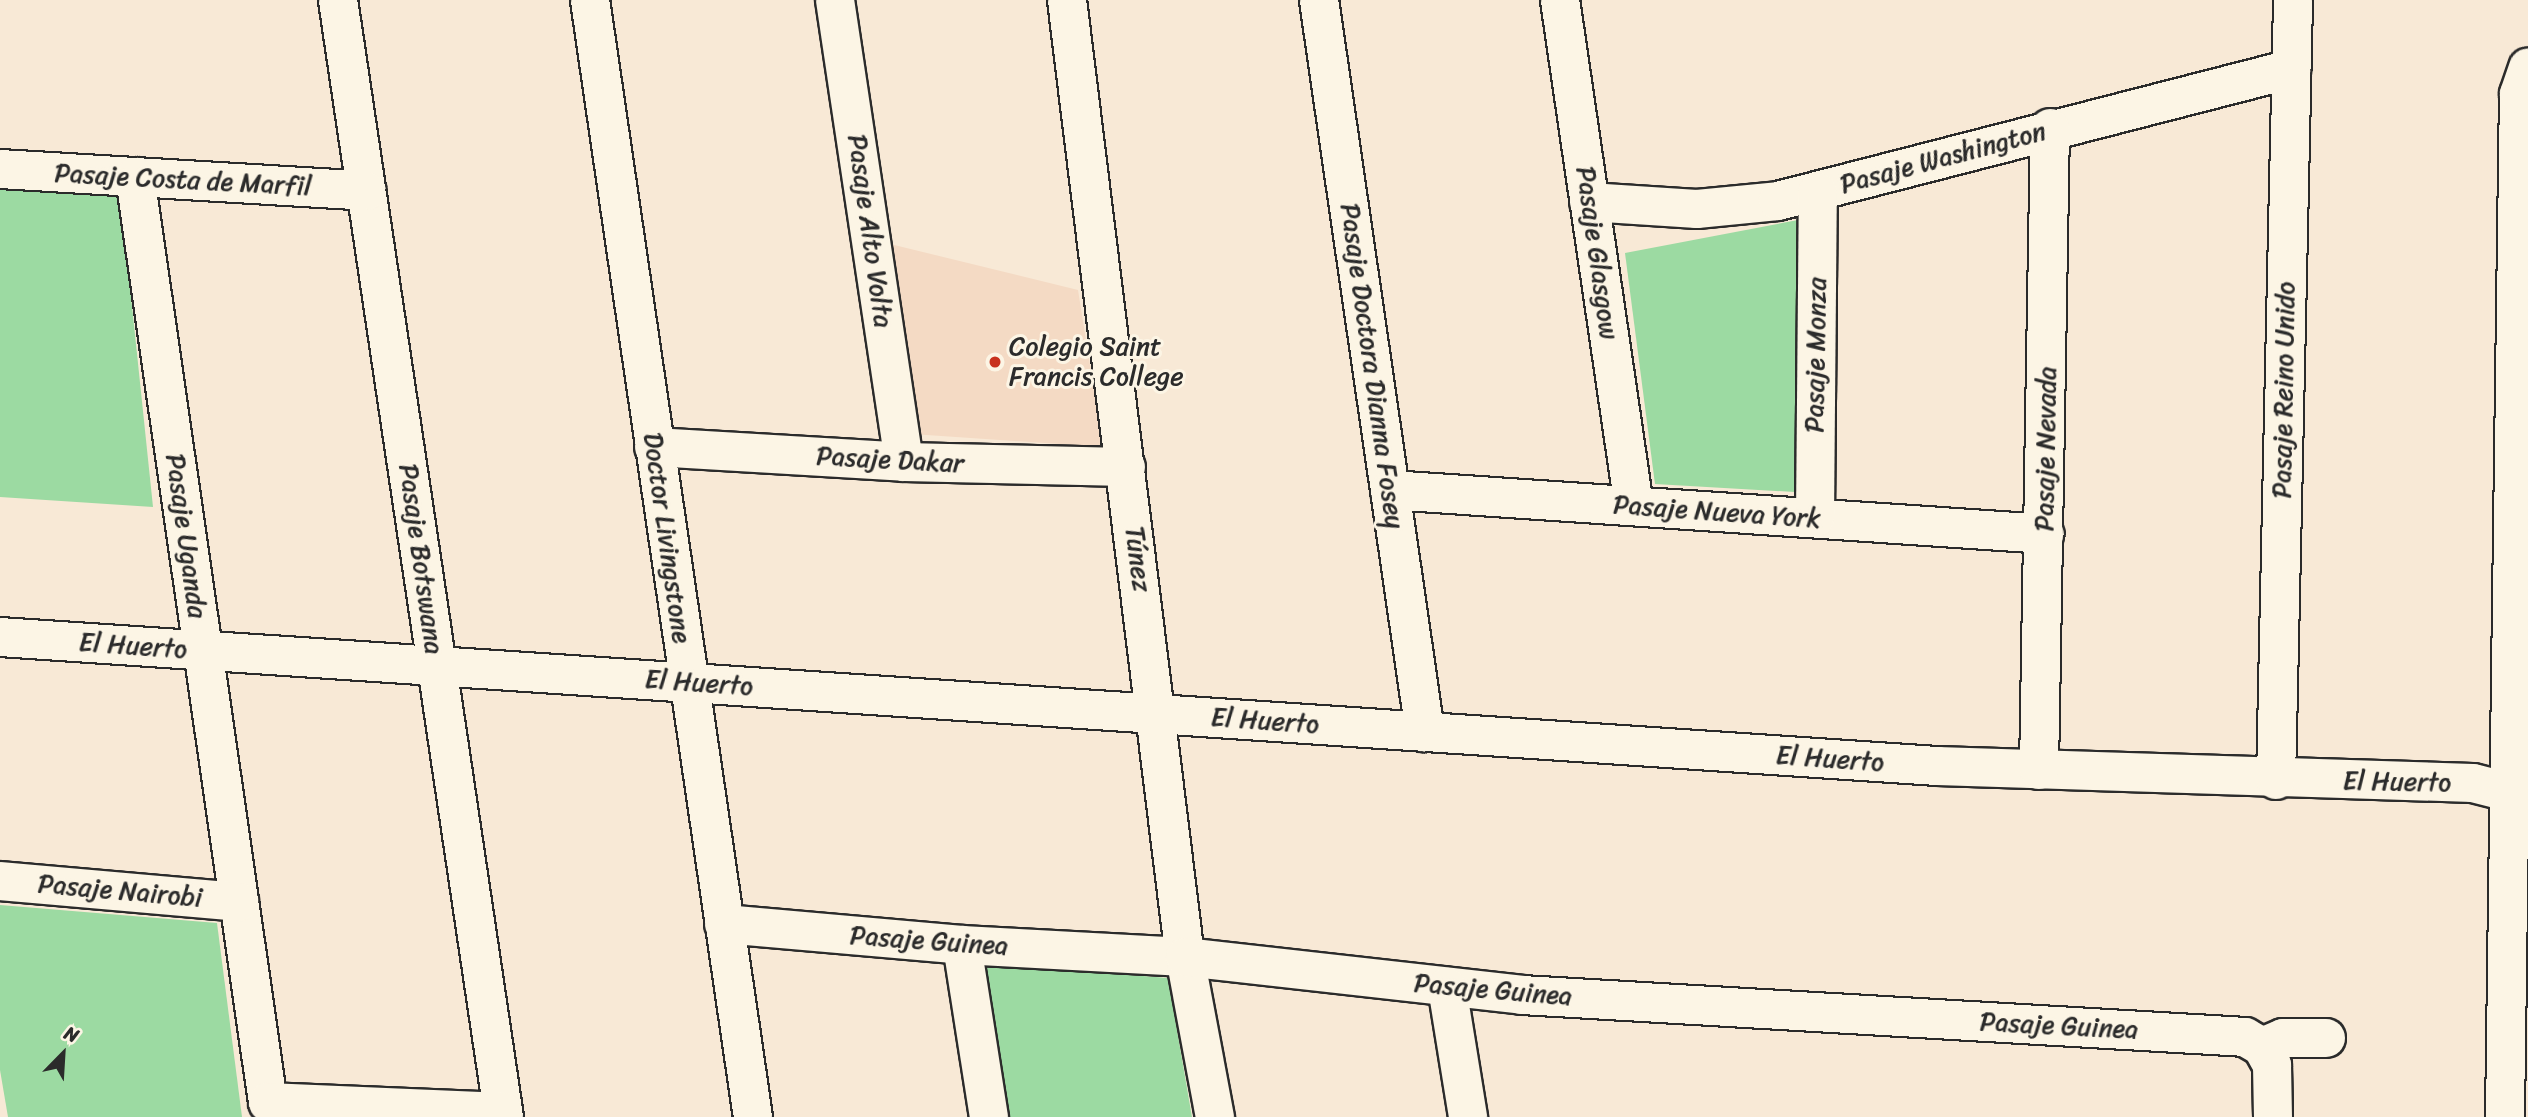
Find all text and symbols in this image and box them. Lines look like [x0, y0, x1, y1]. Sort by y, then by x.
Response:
street label: Pasaje Washington [1836, 115, 2050, 201]
street label: Pasaje Alto Volta [841, 132, 899, 330]
street label: Pasaje Costa de Marfil [53, 158, 313, 202]
street label: Pasaje Glasgow [1569, 164, 1625, 342]
street label: Pasaje Doctora Dianna Fosey [1334, 201, 1410, 531]
street label: Pasaje Monza [1799, 277, 1833, 433]
street label: Pasaje Reino Unido [2267, 281, 2301, 499]
place label: Colegio Saint Francis College [1009, 331, 1183, 392]
marker: Colegio Saint Francis College [987, 354, 1003, 370]
street label: Pasaje Nevada [2029, 366, 2063, 532]
street label: Doctor Livingstone [637, 430, 697, 646]
street label: Pasaje Dakar [815, 441, 965, 479]
street label: Pasaje Uganda [159, 452, 213, 620]
street label: Pasaje Botswana [392, 461, 450, 657]
street label: Pasaje Nueva York [1612, 489, 1822, 535]
street label: Túnez [1119, 524, 1157, 594]
street label: El Huerto [77, 627, 189, 665]
street label: El Huerto [643, 664, 755, 702]
street label: El Huerto [1209, 702, 1321, 740]
street label: El Huerto [1774, 740, 1886, 778]
street label: El Huerto [2342, 765, 2452, 799]
street label: Pasaje Nairobi [37, 868, 203, 914]
street label: Pasaje Guinea [849, 920, 1009, 962]
street label: Pasaje Guinea [1413, 968, 1573, 1012]
street label: Pasaje Guinea [1979, 1006, 2139, 1046]
text: N [59, 1017, 84, 1052]
north arrow [28, 1019, 98, 1089]

